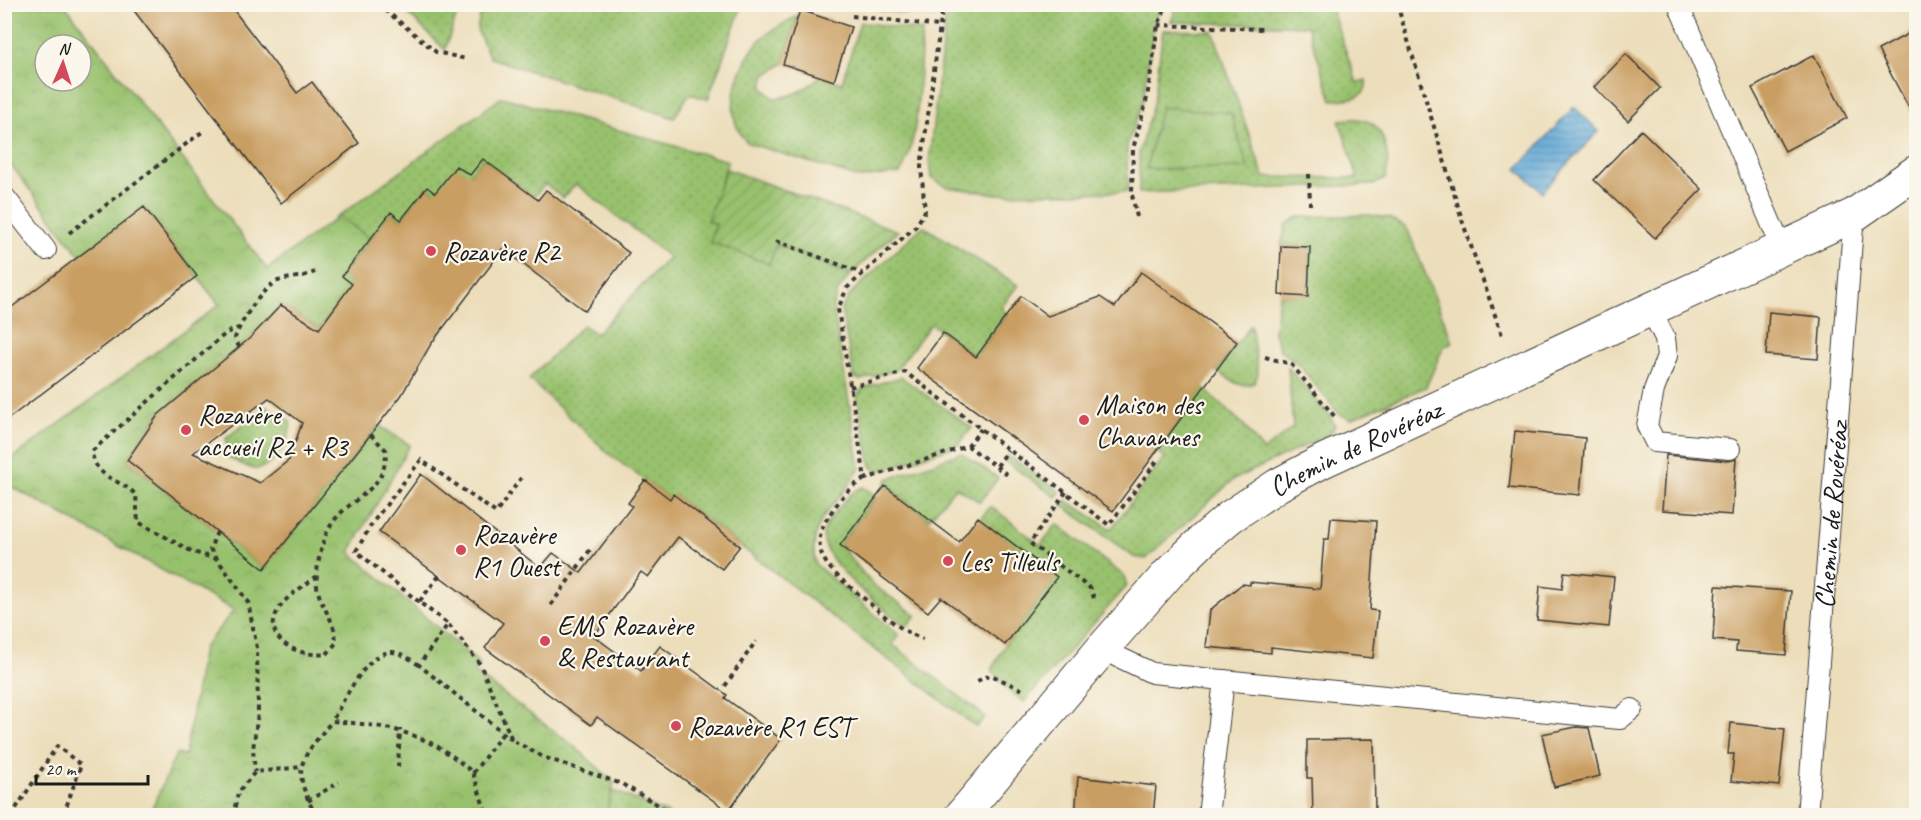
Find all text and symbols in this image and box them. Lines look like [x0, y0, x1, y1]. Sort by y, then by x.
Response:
north arrow [33, 33, 93, 93]
text: N [58, 39, 72, 59]
place label: Rozavère R2 [443, 234, 562, 269]
marker: Rozavère R2 [424, 244, 438, 258]
place label: Maison des Chavannes [1096, 387, 1205, 454]
street label: Chemin de Rovéréaz [1262, 390, 1450, 504]
place label: Rozavère accueil R2 + R3 [198, 397, 350, 464]
marker: Maison des Chavannes [1077, 413, 1091, 427]
street label: Chemin de Rovéréaz [1806, 417, 1856, 610]
marker: Rozavère accueil R2 + R3 [179, 423, 193, 437]
place label: Rozavère R1 Ouest [473, 517, 562, 584]
marker: Rozavère R1 Ouest [454, 543, 468, 557]
place label: Les Tilleuls [960, 544, 1061, 579]
marker: Les Tilleuls [941, 554, 955, 568]
place label: EMS Rozavère & Restaurant [557, 608, 695, 675]
marker: EMS Rozavère & Restaurant [538, 634, 552, 648]
place label: Rozavère R1 EST [688, 709, 859, 744]
marker: Rozavère R1 EST [669, 719, 683, 733]
scale bar [36, 748, 148, 786]
text: 20 m [45, 758, 78, 780]

